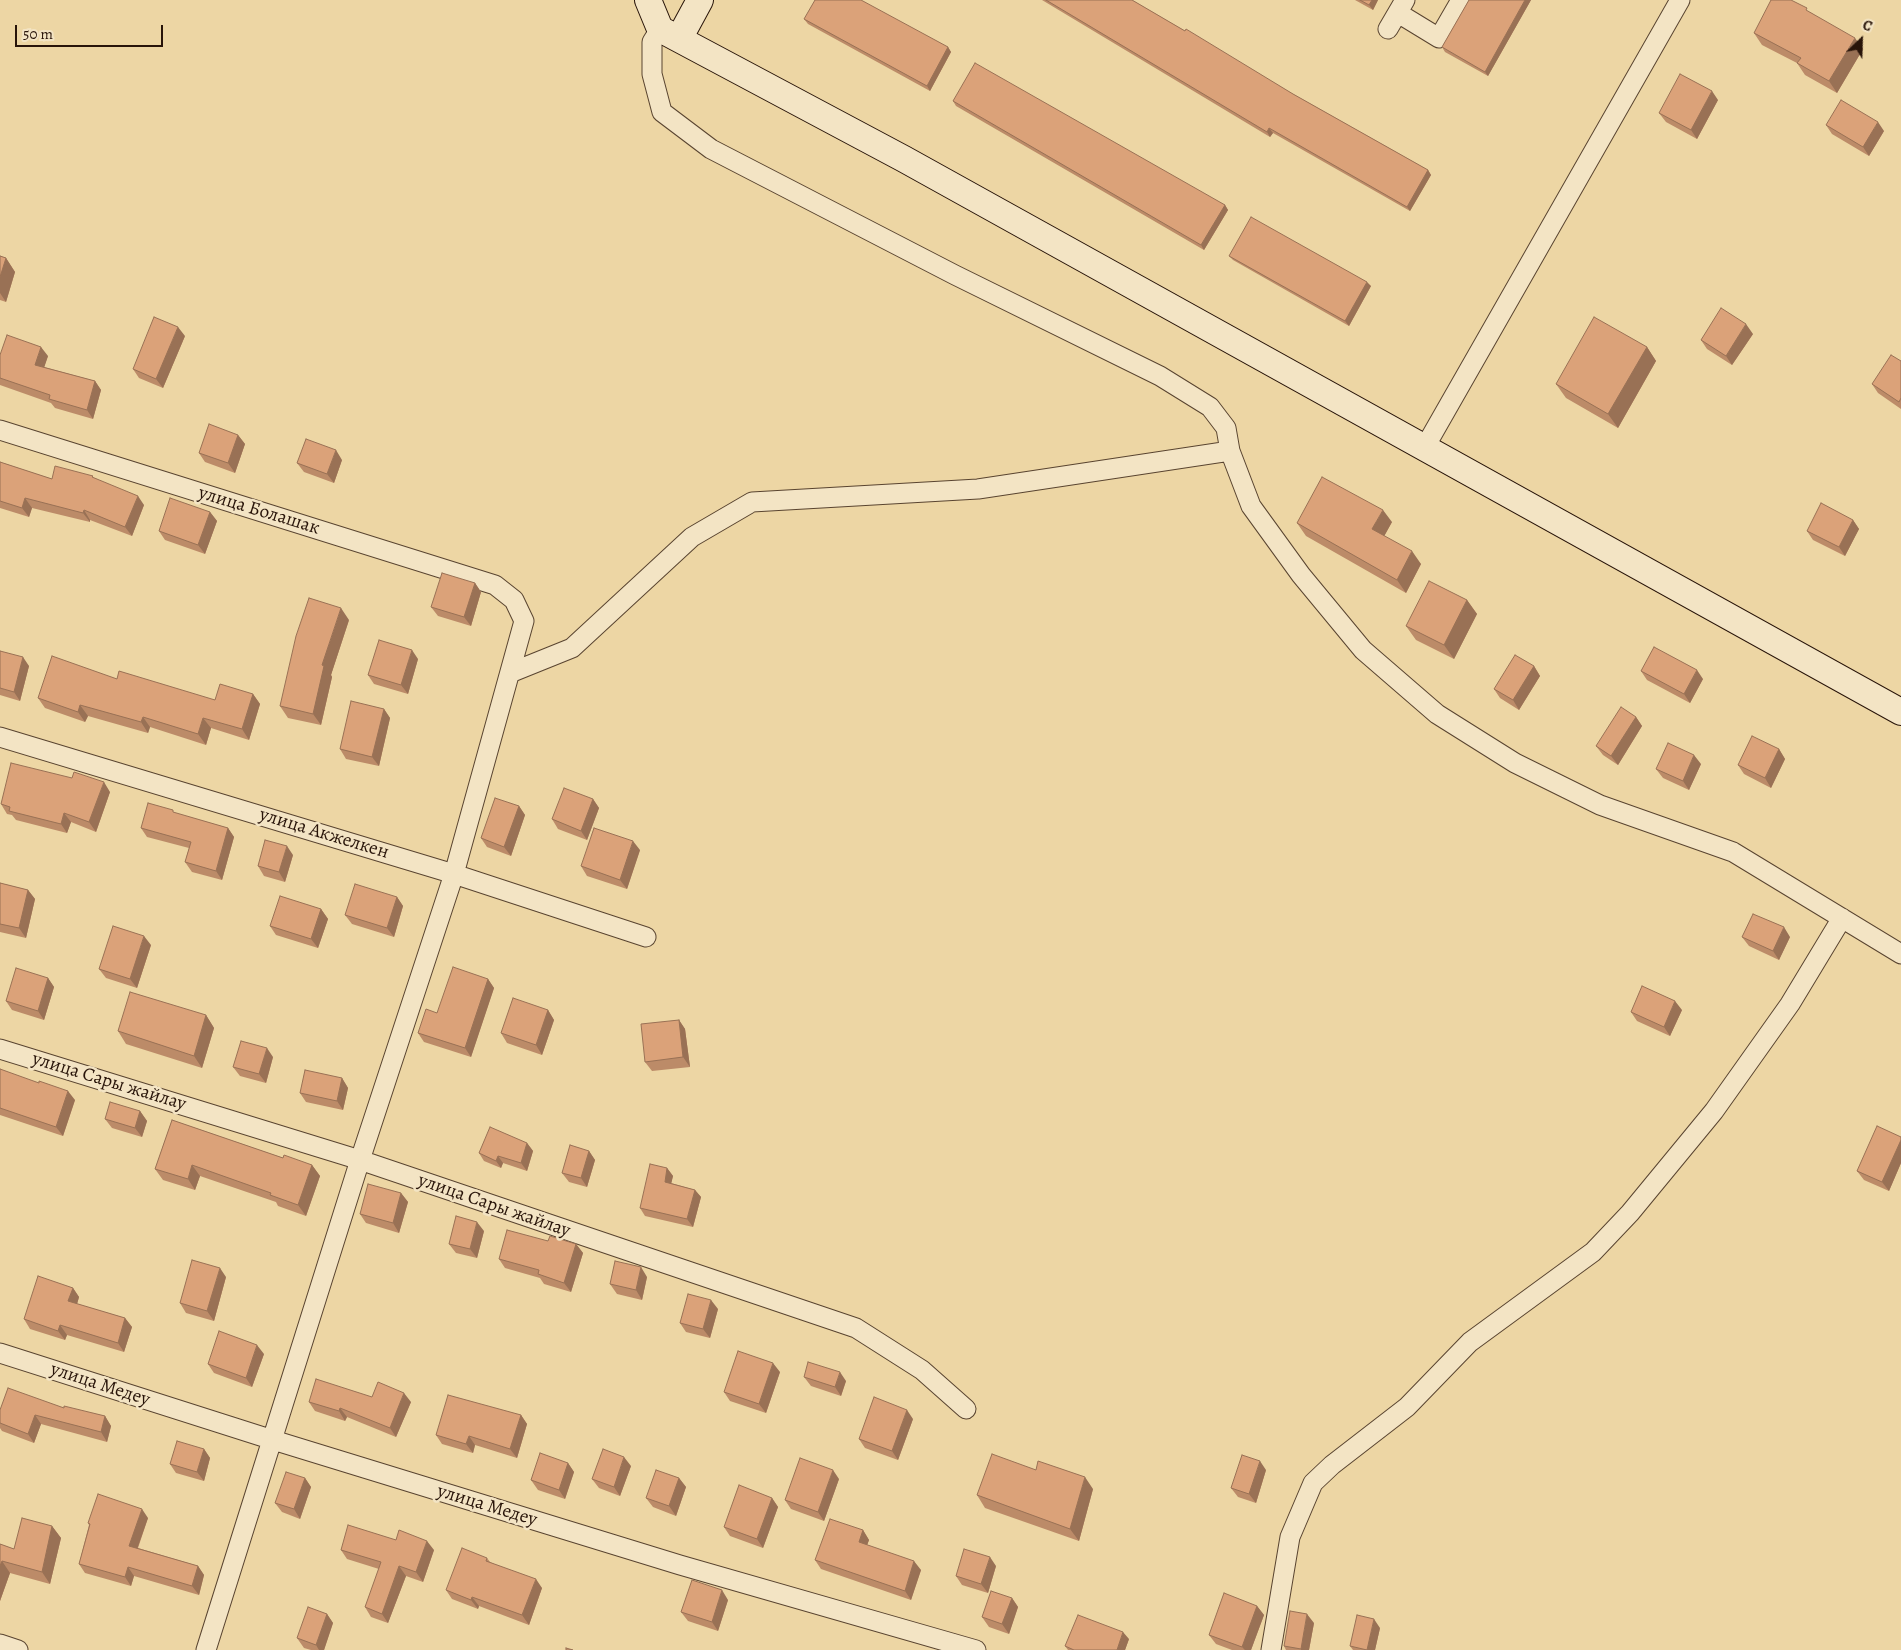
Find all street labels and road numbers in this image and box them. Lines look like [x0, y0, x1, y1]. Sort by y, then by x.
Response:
street label: улица Болашак [196, 482, 322, 540]
street label: улица Акжелкен [257, 803, 391, 865]
street label: улица Сары жайлау [29, 1048, 189, 1116]
street label: улица Сары жайлау [415, 1169, 573, 1243]
street label: улица Медеу [47, 1358, 153, 1412]
street label: улица Медеу [434, 1480, 540, 1532]

